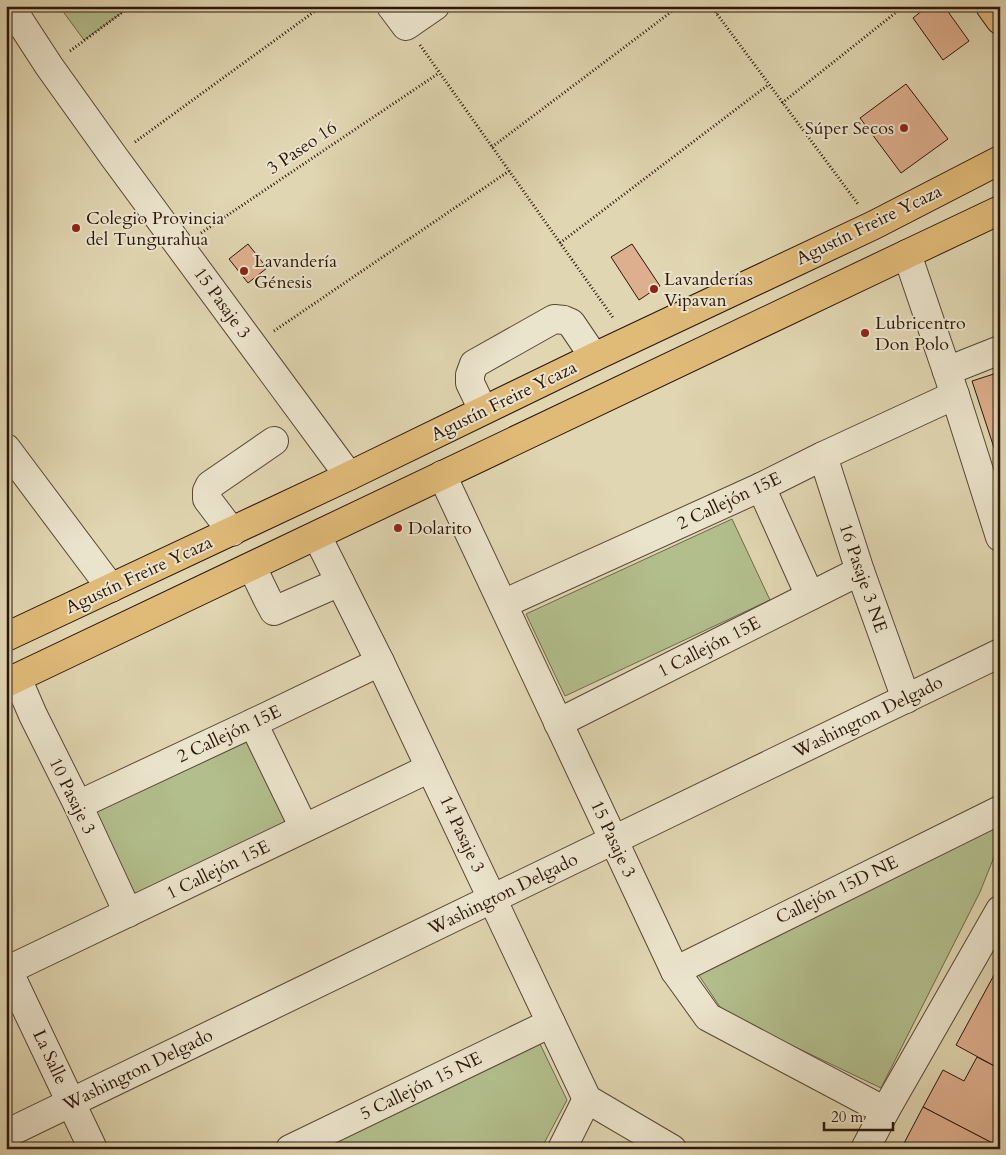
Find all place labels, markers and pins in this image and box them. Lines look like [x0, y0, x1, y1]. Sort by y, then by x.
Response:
place label: Súper Secos [805, 116, 894, 141]
marker: Súper Secos [898, 122, 910, 134]
place label: Colegio Provincia del Tungurahua [86, 206, 225, 252]
marker: Colegio Provincia del Tungurahua [70, 222, 82, 234]
place label: Lavandería Génesis [254, 249, 337, 295]
marker: Lavandería Génesis [238, 265, 250, 277]
place label: Lavanderías Vipavan [664, 267, 753, 313]
marker: Lavanderías Vipavan [648, 283, 660, 295]
place label: Lubricentro Don Polo [875, 311, 966, 357]
marker: Lubricentro Don Polo [859, 327, 871, 339]
place label: Dolarito [408, 516, 472, 541]
marker: Dolarito [392, 522, 404, 534]

